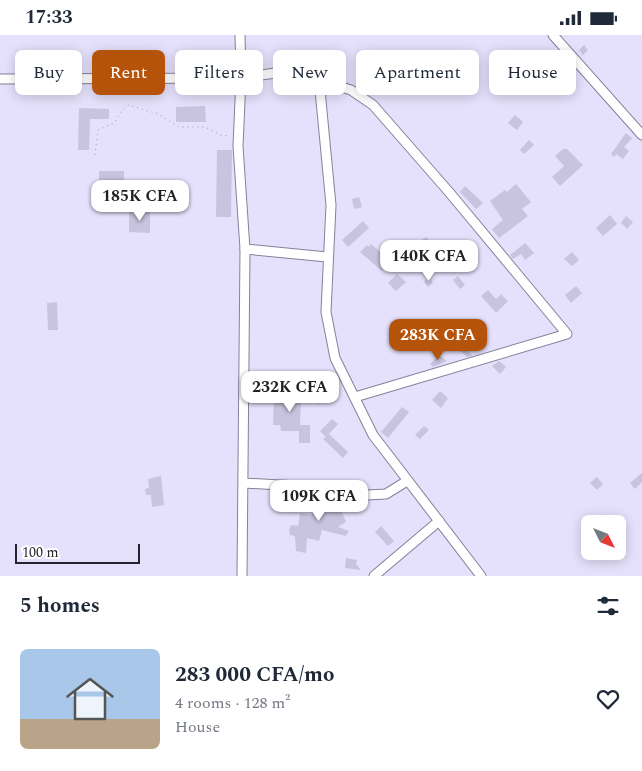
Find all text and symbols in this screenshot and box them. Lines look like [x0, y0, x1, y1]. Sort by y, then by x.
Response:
text: 17:33 [25, 3, 73, 32]
chip: Buy [15, 50, 82, 95]
chip: Rent [92, 50, 165, 95]
chip: Filters [175, 50, 263, 95]
chip: New [273, 50, 346, 95]
chip: Apartment [356, 50, 479, 95]
chip: House [489, 50, 576, 95]
pin: 185K CFA [88, 179, 192, 222]
text: 185K CFA [102, 184, 178, 208]
pin: 140K CFA [377, 239, 481, 282]
text: 140K CFA [391, 244, 467, 268]
pin: 283K CFA [386, 319, 490, 361]
text: 283K CFA [400, 323, 476, 347]
pin: 232K CFA [238, 371, 342, 413]
text: 232K CFA [252, 375, 328, 399]
pin: 109K CFA [267, 479, 371, 522]
text: 109K CFA [281, 484, 357, 508]
north arrow [581, 515, 626, 560]
map controls [581, 515, 626, 560]
scale bar [15, 541, 140, 564]
text: 100 m [22, 542, 59, 563]
text: 5 homes [20, 590, 100, 622]
icon: filters [594, 592, 622, 620]
text: 283 000 CFA/mo [175, 659, 335, 691]
icon: home [60, 669, 120, 729]
icon: heart [594, 685, 622, 713]
text: 4 rooms · 128 m² [175, 691, 290, 715]
text: House [175, 715, 220, 739]

